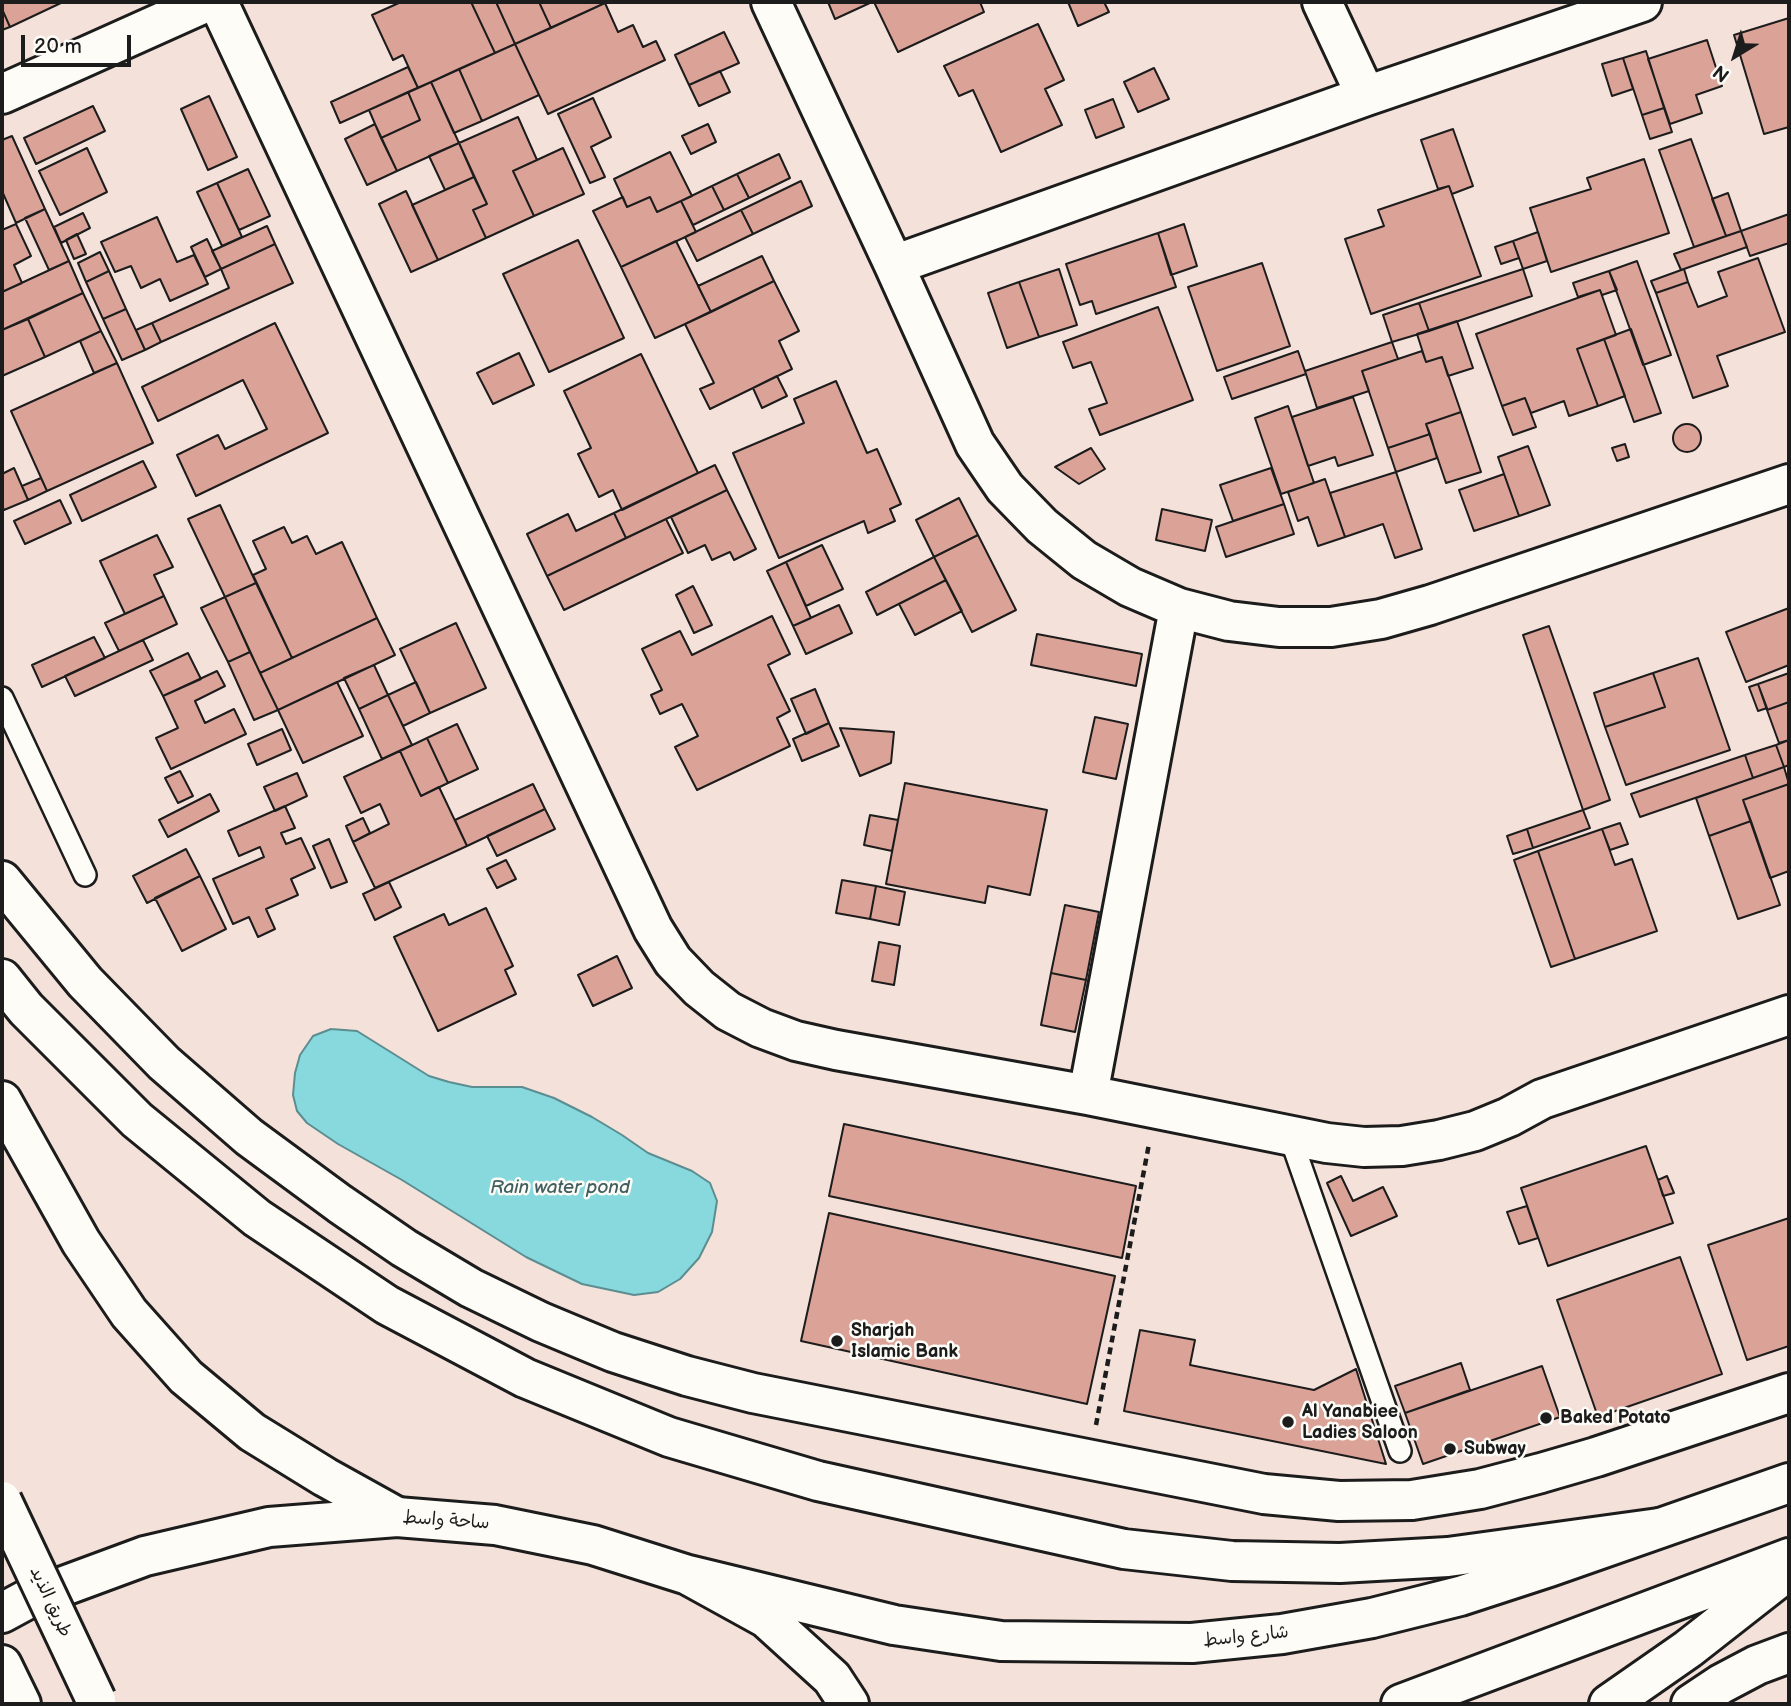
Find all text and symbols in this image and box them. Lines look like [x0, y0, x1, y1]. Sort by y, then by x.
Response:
scale bar [24, 21, 135, 65]
north arrow [1700, 21, 1770, 91]
text: 20 m [34, 34, 82, 59]
text: N [1709, 59, 1734, 86]
water label: Rain water pond [490, 1177, 630, 1199]
place label: Sharjah Islamic Bank [851, 1320, 958, 1362]
marker: Sharjah Islamic Bank [829, 1333, 845, 1349]
place label: Al Yanabiee Ladies Saloon [1302, 1401, 1418, 1444]
place label: Baked Potato [1560, 1407, 1671, 1429]
marker: Baked Potato [1538, 1410, 1554, 1426]
marker: Al Yanabiee Ladies Saloon [1280, 1414, 1296, 1430]
place label: Subway [1464, 1438, 1526, 1460]
marker: Subway [1442, 1441, 1458, 1457]
street label: ساحة واسط [402, 1507, 490, 1535]
street label: طريق الذيد [24, 1563, 76, 1641]
street label: شارع واسط [1202, 1622, 1290, 1652]

